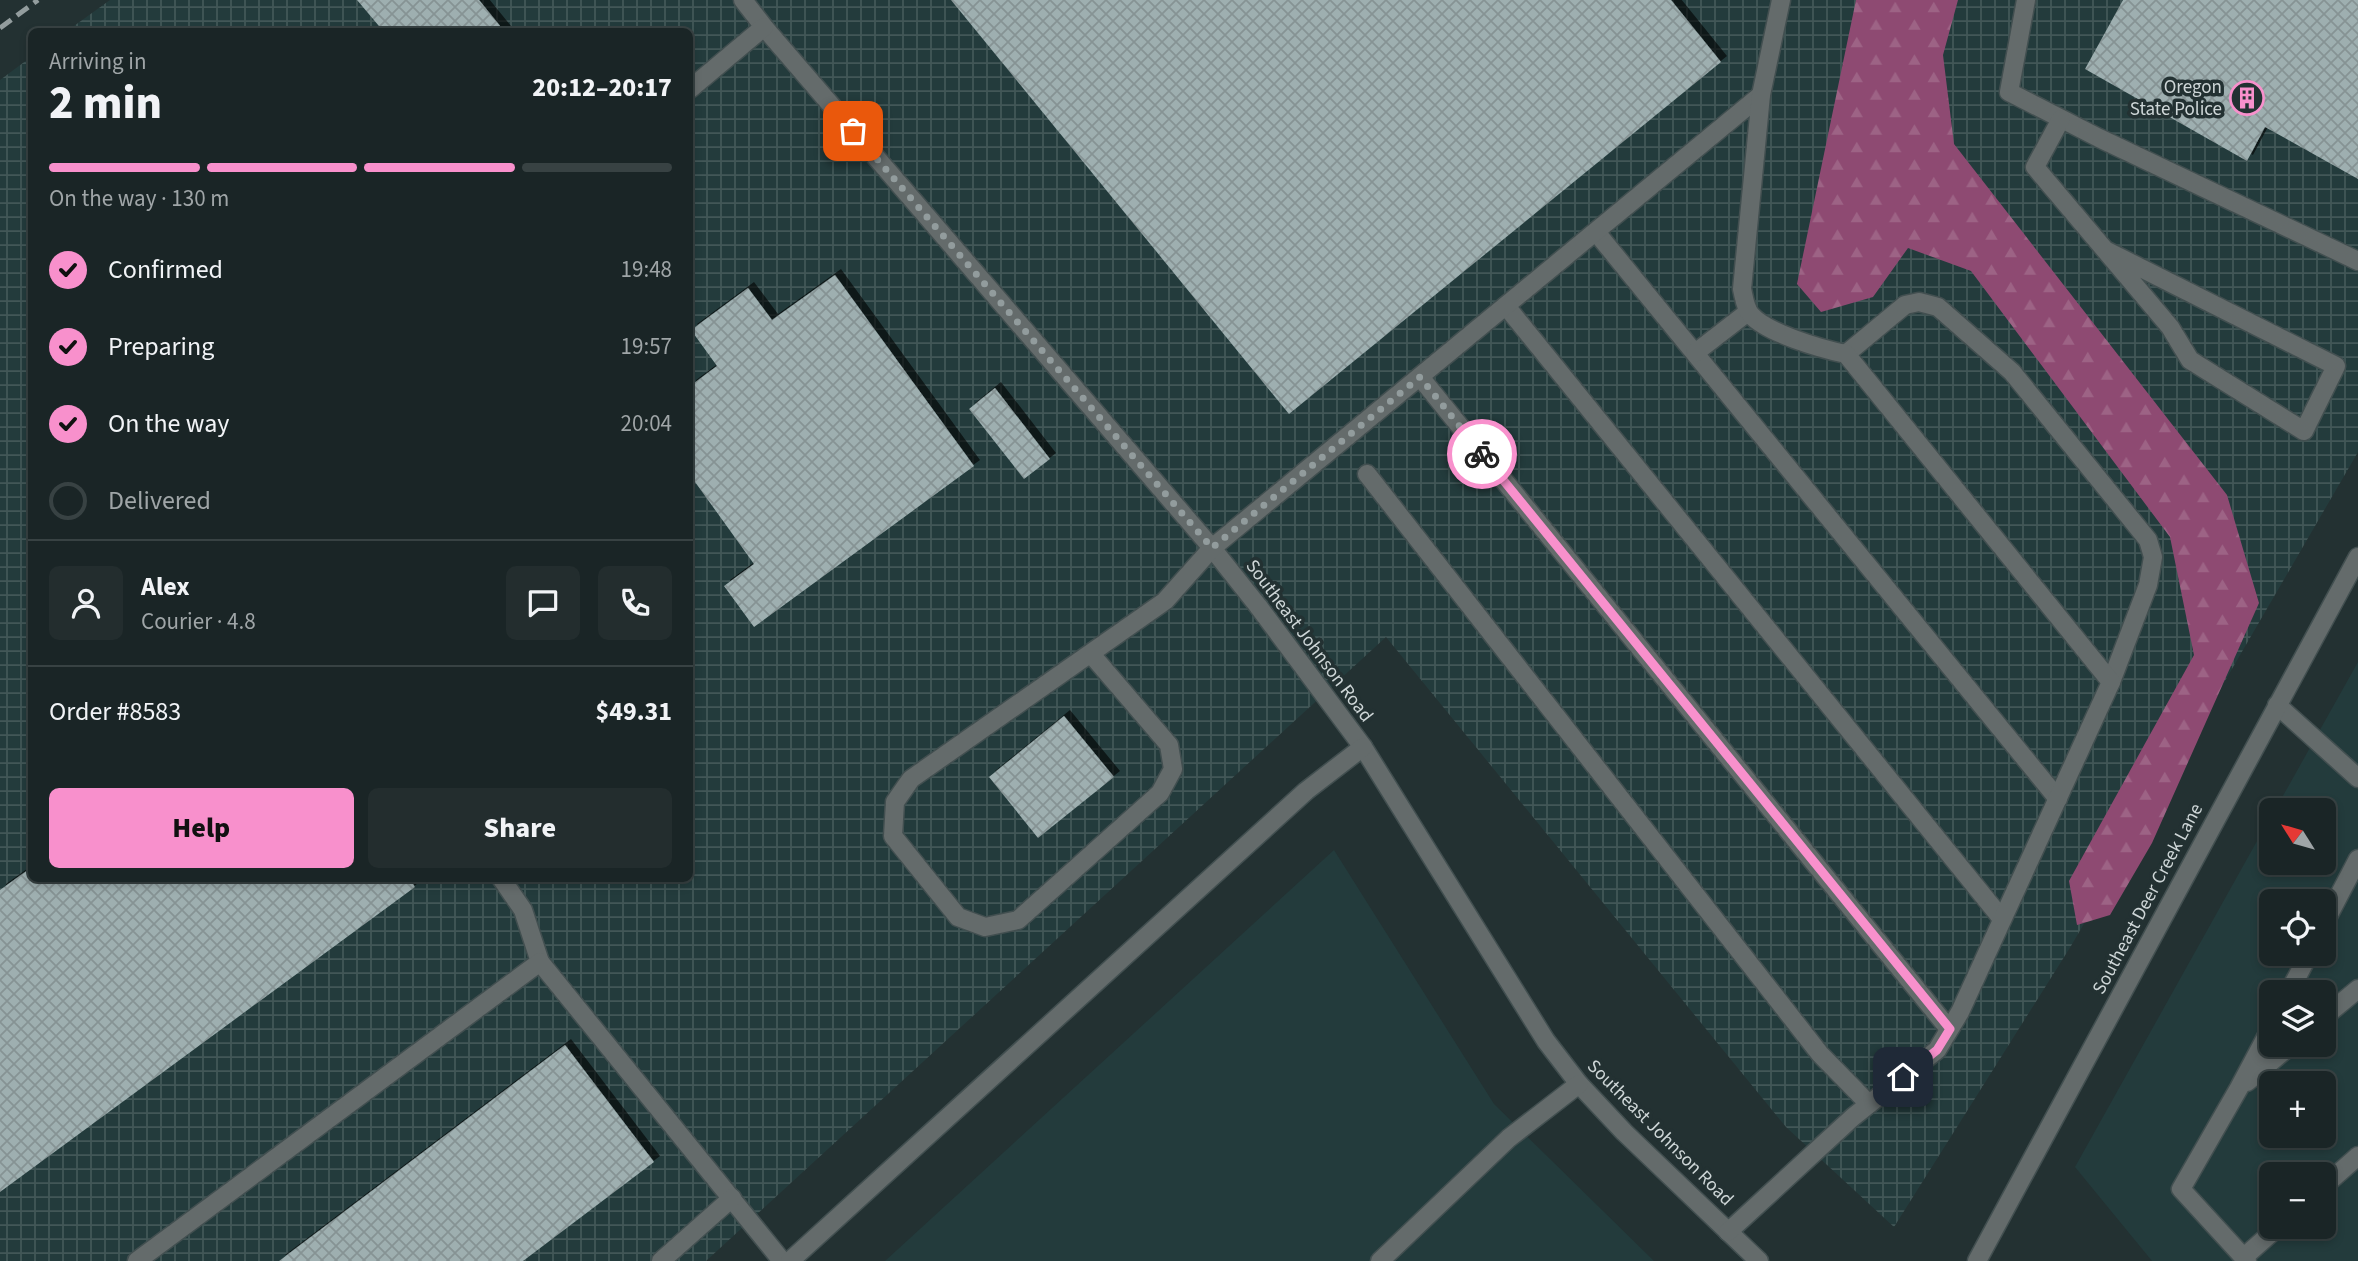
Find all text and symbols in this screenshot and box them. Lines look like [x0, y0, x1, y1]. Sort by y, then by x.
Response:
text: Arriving in [49, 45, 147, 78]
text: 20:12–20:17 [532, 69, 672, 106]
text: 2 min [49, 71, 162, 136]
place label: Oregon State Police [2130, 74, 2222, 123]
building icon: Oregon State Police [2228, 79, 2266, 117]
pin [823, 101, 883, 161]
icon: bag [834, 112, 872, 150]
text: On the way · 130 m [49, 182, 229, 215]
icon: check [49, 251, 87, 289]
text: Confirmed [108, 251, 223, 288]
text: 19:48 [621, 253, 672, 286]
icon: check [49, 328, 87, 366]
text: Preparing [108, 328, 214, 365]
text: 19:57 [621, 330, 672, 363]
icon: check [49, 405, 87, 443]
text: On the way [108, 405, 229, 442]
text: 20:04 [621, 407, 672, 440]
courier [1447, 419, 1517, 489]
icon: bike [1463, 435, 1501, 473]
text: Delivered [108, 482, 211, 519]
street label: Southeast Johnson Road [1239, 554, 1379, 728]
button: person [49, 566, 123, 640]
button: chat [506, 566, 580, 640]
button: phone [598, 566, 672, 640]
text: Alex [141, 568, 190, 605]
text: Courier · 4.8 [141, 605, 256, 638]
text: Order #8583 [49, 693, 181, 730]
text: $49.31 [596, 693, 672, 730]
button: Help [49, 788, 354, 868]
button: Share [368, 788, 672, 868]
north arrow [2259, 798, 2336, 875]
map controls [2259, 798, 2336, 1239]
street label: Southeast Deer Creek Lane [2086, 799, 2210, 999]
button: locate [2259, 889, 2336, 966]
button: layers [2259, 980, 2336, 1057]
pin [1873, 1047, 1933, 1107]
street label: Southeast Johnson Road [1581, 1054, 1739, 1212]
icon: home [1884, 1058, 1922, 1096]
button: + [2259, 1071, 2336, 1148]
button: − [2259, 1162, 2336, 1239]

